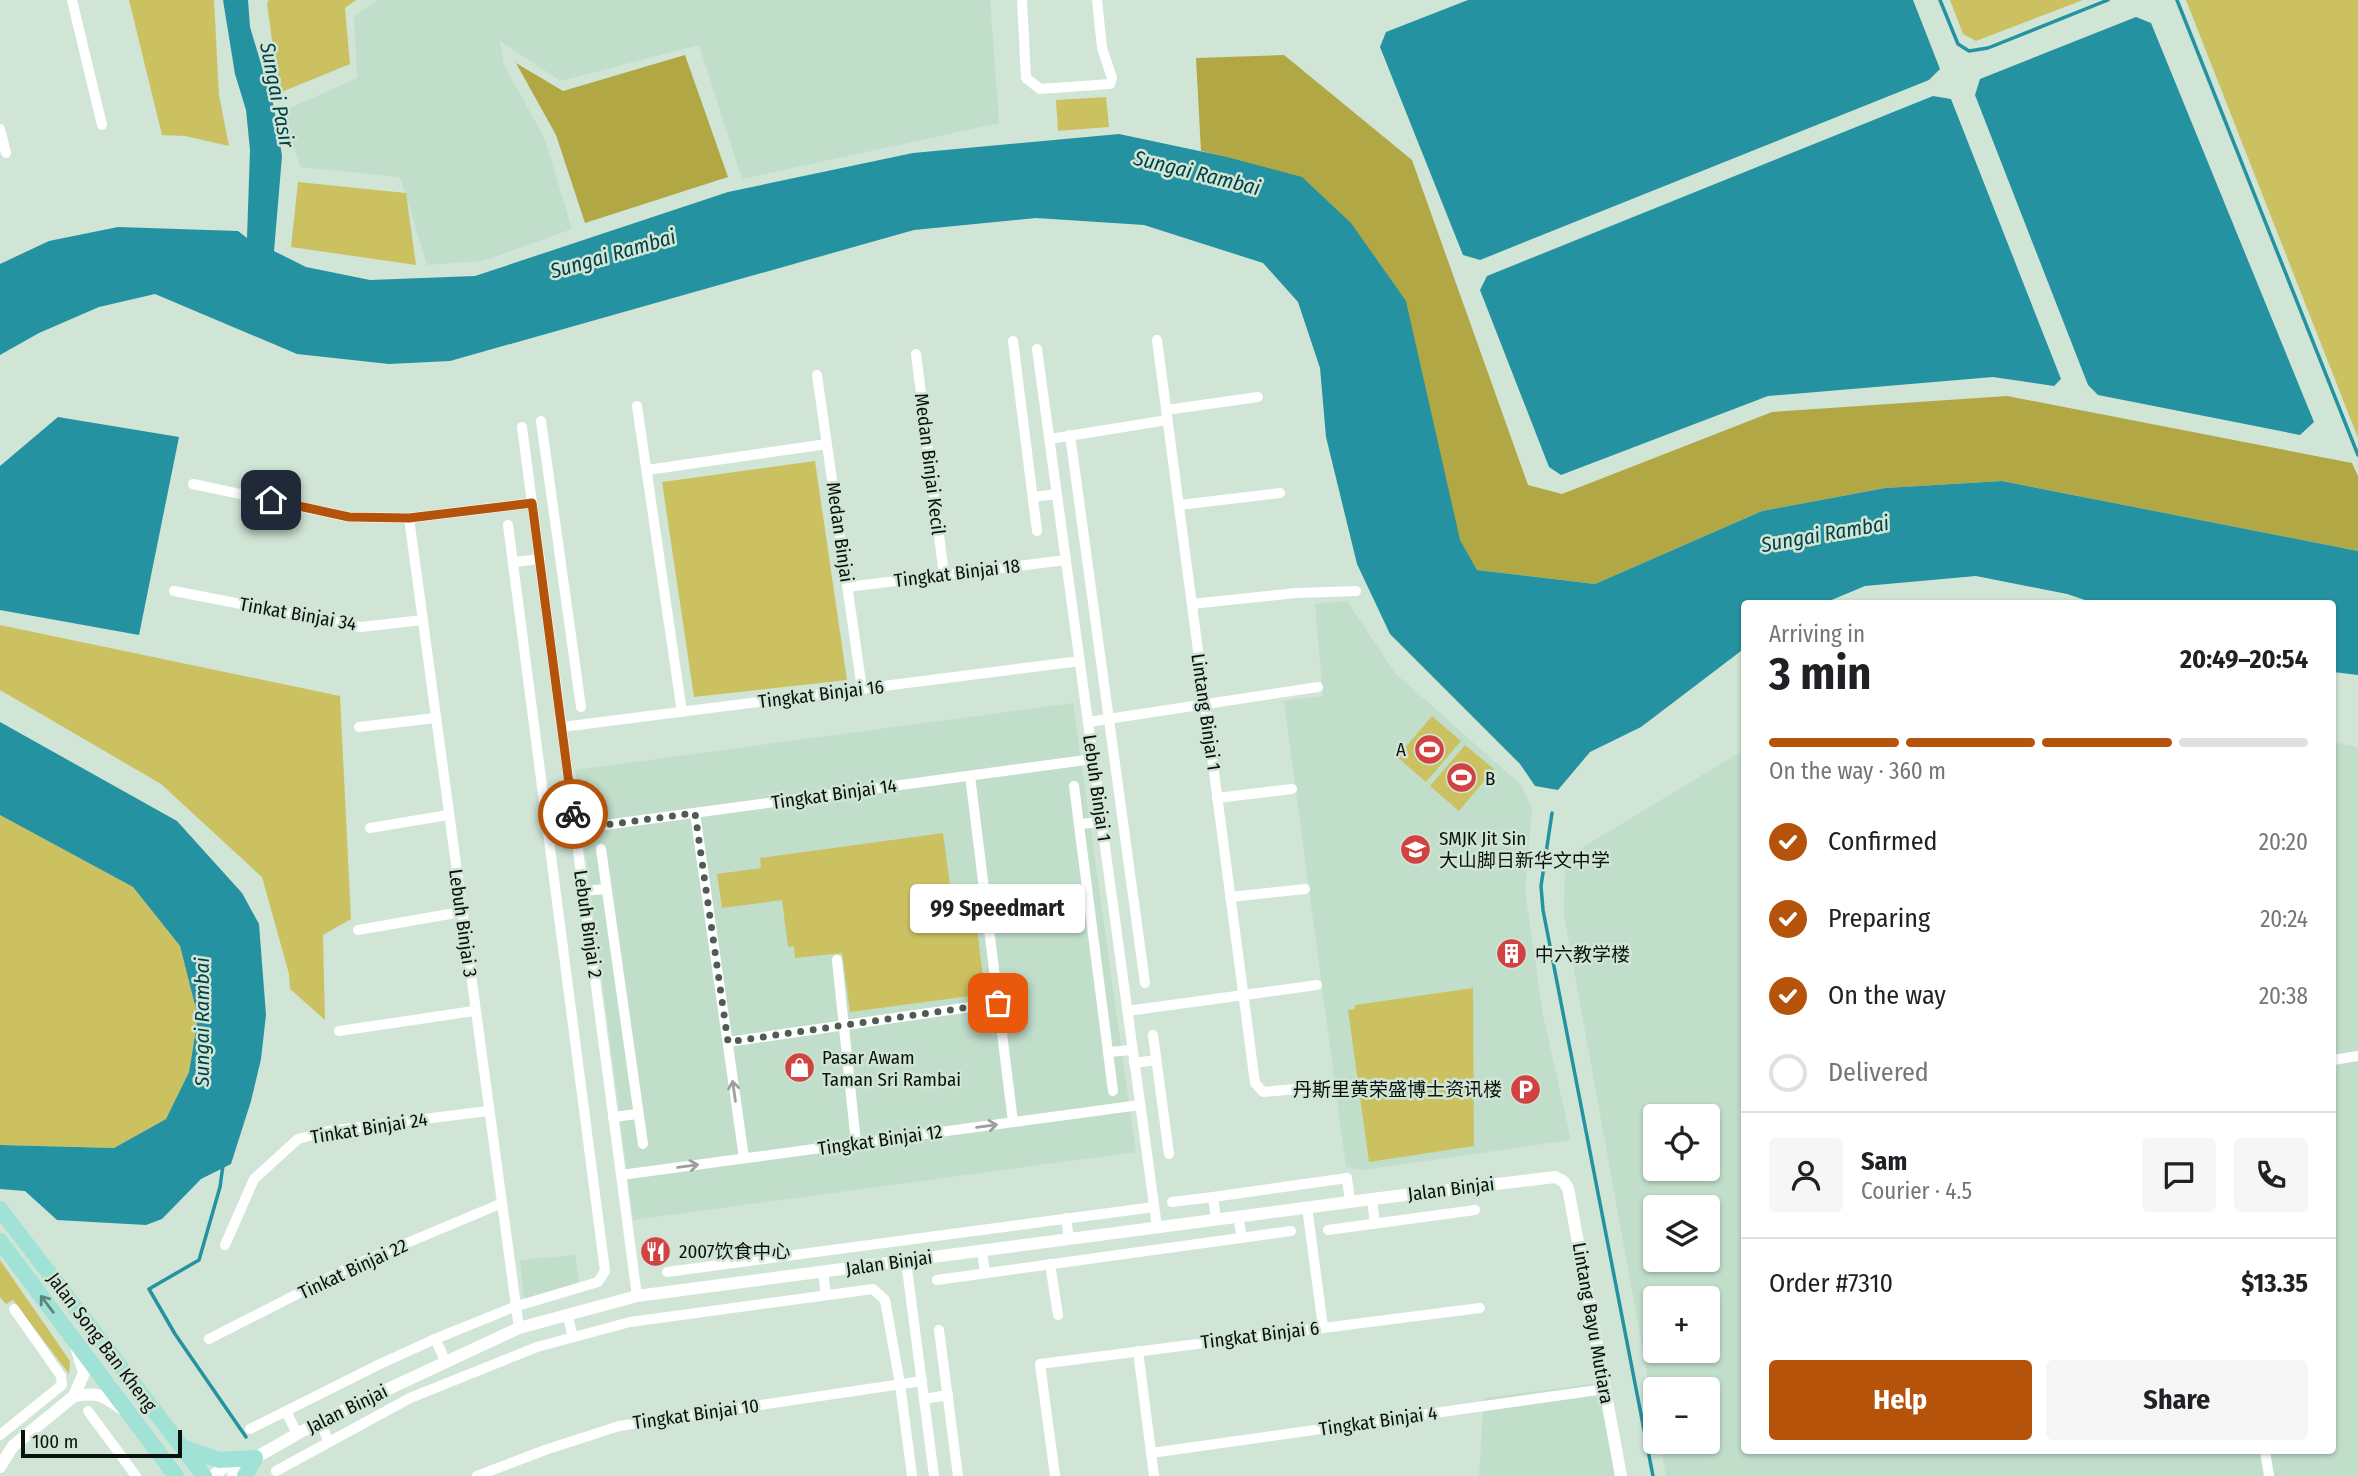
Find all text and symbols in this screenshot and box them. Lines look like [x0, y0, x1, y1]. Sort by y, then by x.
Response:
water label: Sungai Pasir [254, 39, 300, 151]
water label: Sungai Rambai [1130, 144, 1264, 201]
water label: Sungai Rambai [546, 223, 679, 285]
street label: Medan Binjai Kecil [910, 392, 950, 536]
pin [241, 470, 301, 530]
street label: Medan Binjai [822, 480, 858, 584]
icon: home [252, 481, 290, 519]
water label: Sungai Rambai [1758, 510, 1892, 558]
street label: Tingkat Binjai 18 [893, 554, 1021, 592]
street label: Tinkat Binjai 34 [238, 592, 358, 636]
text: Arriving in [1769, 620, 1865, 648]
text: 20:49–20:54 [2180, 644, 2308, 675]
text: 3 min [1769, 646, 1871, 701]
street label: Lintang Binjai 1 [1186, 652, 1226, 772]
street label: Tingkat Binjai 16 [757, 675, 885, 713]
sports icon: A [1412, 732, 1446, 766]
street label: Lebuh Binjai 1 [1078, 733, 1116, 843]
place label: A [1396, 738, 1406, 761]
text: On the way · 360 m [1769, 757, 1946, 785]
sports icon: B [1445, 761, 1479, 795]
place label: B [1485, 767, 1495, 790]
street label: Tingkat Binjai 14 [770, 774, 898, 814]
courier [538, 779, 608, 849]
icon: bike [554, 795, 592, 833]
icon: check [1769, 823, 1807, 861]
text: Confirmed [1828, 826, 1938, 857]
place label: SMJK Jit Sin 大山脚日新华文中学 [1439, 827, 1610, 872]
text: 20:20 [2259, 828, 2308, 856]
school or university icon: SMJK Jit Sin 大山脚日新华文中学 [1399, 832, 1433, 866]
street label: Lebuh Binjai 3 [444, 867, 482, 979]
street label: Lebuh Binjai 2 [569, 869, 607, 979]
callout: 99 Speedmart [911, 884, 1086, 933]
text: 99 Speedmart [930, 894, 1065, 922]
icon: check [1769, 900, 1807, 938]
text: Preparing [1828, 903, 1930, 934]
text: 20:24 [2260, 905, 2308, 933]
building icon: 中六教学楼 [1495, 937, 1529, 971]
place label: 中六教学楼 [1535, 943, 1630, 966]
water label: Sungai Rambai [189, 957, 215, 1088]
pin [968, 973, 1028, 1033]
icon: check [1769, 977, 1807, 1015]
text: On the way [1828, 980, 1946, 1011]
text: 20:38 [2259, 982, 2308, 1010]
icon: bag [979, 984, 1017, 1022]
place label: Pasar Awam Taman Sri Rambai [822, 1046, 961, 1091]
shop icon: Pasar Awam Taman Sri Rambai [782, 1051, 816, 1085]
text: Delivered [1828, 1057, 1929, 1088]
parking icon: 丹斯里黄荣盛博士资讯楼 [1508, 1072, 1542, 1106]
place label: 丹斯里黄荣盛博士资讯楼 [1293, 1078, 1502, 1101]
one-way arrow [728, 1080, 741, 1103]
map controls [1643, 1104, 1720, 1454]
button: locate [1643, 1104, 1720, 1181]
street label: Tinkat Binjai 24 [309, 1107, 429, 1149]
one-way arrow [975, 1119, 998, 1132]
street label: Tingkat Binjai 12 [816, 1120, 944, 1160]
button: person [1769, 1138, 1843, 1212]
button: chat [2142, 1138, 2216, 1212]
button: phone [2234, 1138, 2308, 1212]
text: Sam [1861, 1146, 1907, 1177]
one-way arrow [677, 1159, 699, 1172]
street label: Jalan Binjai [1406, 1172, 1496, 1206]
text: Courier · 4.5 [1861, 1177, 1972, 1205]
button: layers [1643, 1195, 1720, 1272]
street label: Tinkat Binjai 22 [295, 1234, 411, 1304]
restaurant icon: 2007饮食中心 [639, 1234, 673, 1268]
place label: 2007饮食中心 [679, 1240, 791, 1263]
street label: Lintang Bayu Mutiara [1567, 1241, 1619, 1405]
street label: Jalan Binjai [844, 1246, 934, 1280]
street label: Jalan Song Ban Kheng [42, 1268, 162, 1416]
text: Order #7310 [1769, 1268, 1893, 1299]
text: $13.35 [2241, 1268, 2308, 1299]
button: + [1643, 1286, 1720, 1363]
one-way arrow [40, 1295, 54, 1314]
street label: Tingkat Binjai 6 [1200, 1316, 1320, 1354]
button: Help [1769, 1360, 2032, 1440]
button: Share [2046, 1360, 2308, 1440]
button: − [1643, 1377, 1720, 1454]
street label: Jalan Binjai [303, 1380, 391, 1438]
street label: Tingkat Binjai 10 [632, 1394, 760, 1434]
street label: Tingkat Binjai 4 [1318, 1401, 1438, 1441]
scale bar [21, 1427, 182, 1459]
text: 100 m [32, 1430, 78, 1453]

